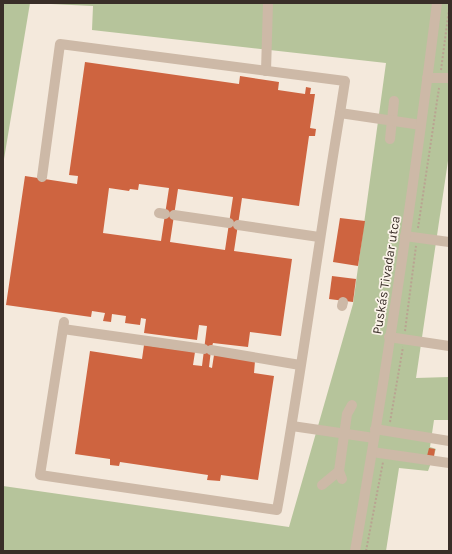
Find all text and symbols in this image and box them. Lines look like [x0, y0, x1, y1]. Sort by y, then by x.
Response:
street label: Puskás Tivadar utca [369, 215, 403, 335]

